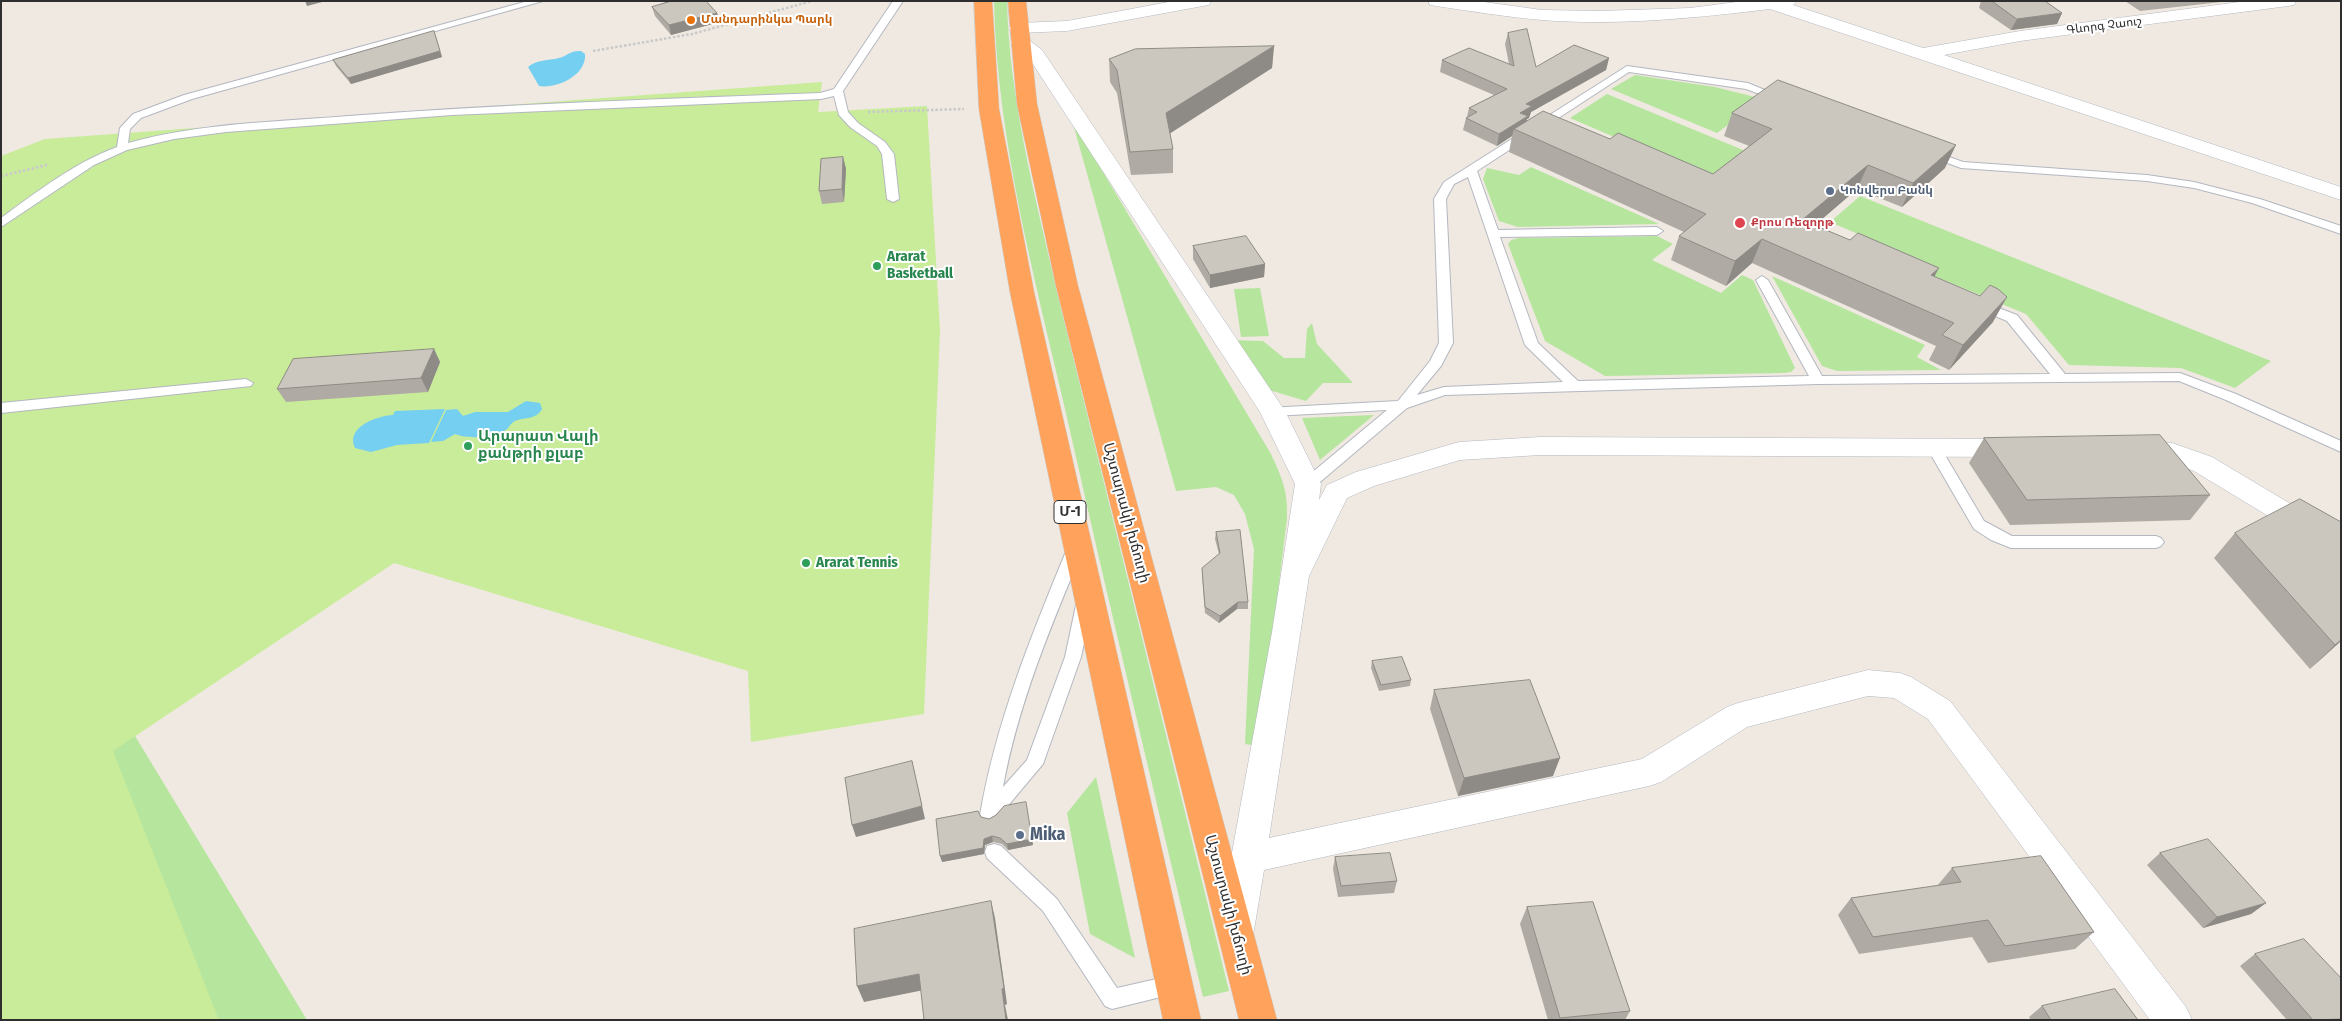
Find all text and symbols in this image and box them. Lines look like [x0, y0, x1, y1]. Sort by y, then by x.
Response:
place label: Մանդարինկա Պարկ [701, 13, 832, 27]
marker: Մանդարինկա Պարկ [685, 14, 697, 26]
street label: Գևորգ Չաուշ [2066, 14, 2142, 38]
place label: Կոնվերս Բանկ [1840, 184, 1933, 198]
marker: Կոնվերս Բանկ [1824, 185, 1836, 197]
marker: Քրոս Ռեզորթ [1733, 216, 1747, 230]
place label: Քրոս Ռեզորթ [1751, 216, 1834, 230]
place label: Ararat Basketball [887, 248, 953, 283]
marker: Ararat Basketball [871, 260, 883, 272]
place label: Արարատ Վալի քանթրի քլաբ [478, 428, 599, 463]
marker: Արարատ Վալի քանթրի քլաբ [462, 440, 474, 452]
street label: Աշտարակի խճուղի [1099, 441, 1153, 585]
road number: Մ-1 [1054, 501, 1086, 524]
place label: Ararat Tennis [816, 554, 898, 572]
marker: Ararat Tennis [800, 557, 812, 569]
place label: Mika [1030, 824, 1065, 846]
marker: Mika [1014, 829, 1026, 841]
street label: Աշտարակի խճուղի [1201, 833, 1255, 977]

